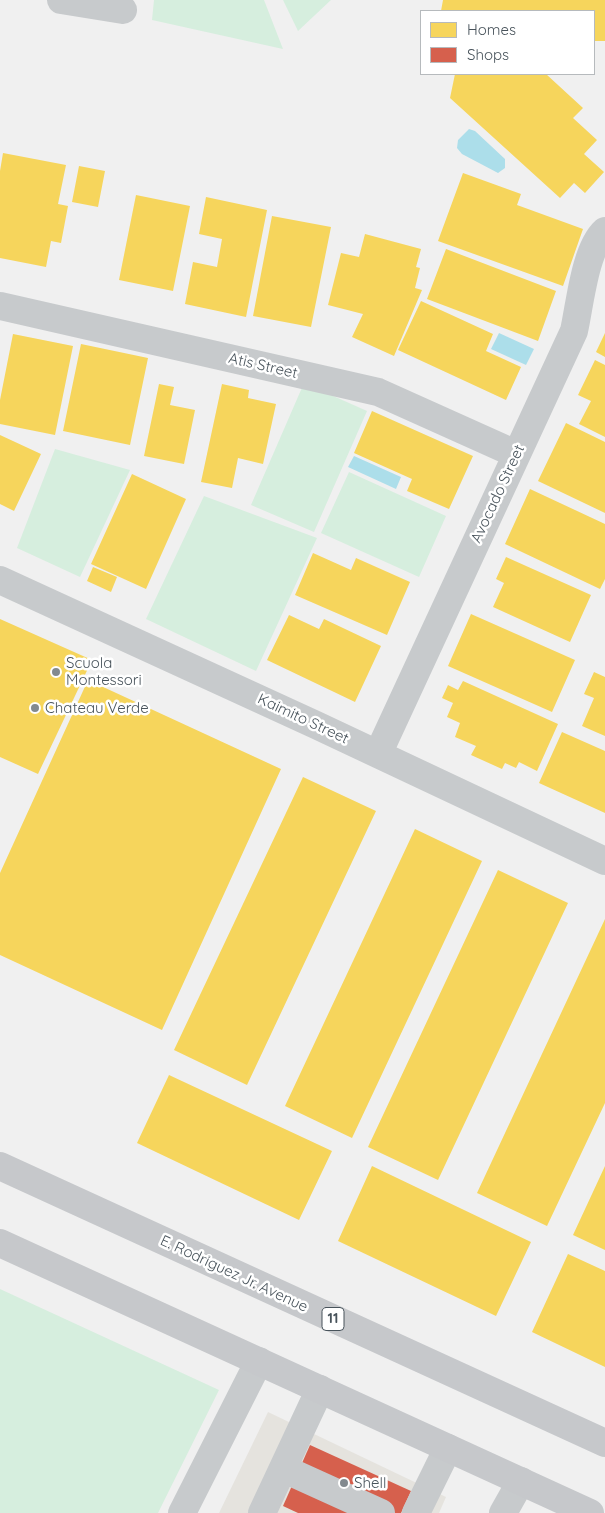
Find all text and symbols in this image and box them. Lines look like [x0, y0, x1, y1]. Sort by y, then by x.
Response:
legend [420, 10, 595, 75]
text: Homes [467, 20, 516, 39]
text: Shops [467, 45, 509, 64]
street label: Atis Street [227, 349, 299, 383]
street label: Avocado Street [467, 442, 529, 546]
place label: Scuola Montessori [66, 654, 142, 689]
marker: Scuola Montessori [50, 666, 62, 678]
street label: Kaimito Street [255, 690, 351, 748]
place label: Chateau Verde [45, 699, 149, 717]
marker: Chateau Verde [29, 702, 41, 714]
street label: E. Rodriguez Jr. Avenue [157, 1232, 311, 1316]
road number: 11 [322, 1308, 344, 1330]
place label: Shell [354, 1474, 386, 1492]
marker: Shell [338, 1477, 350, 1489]

